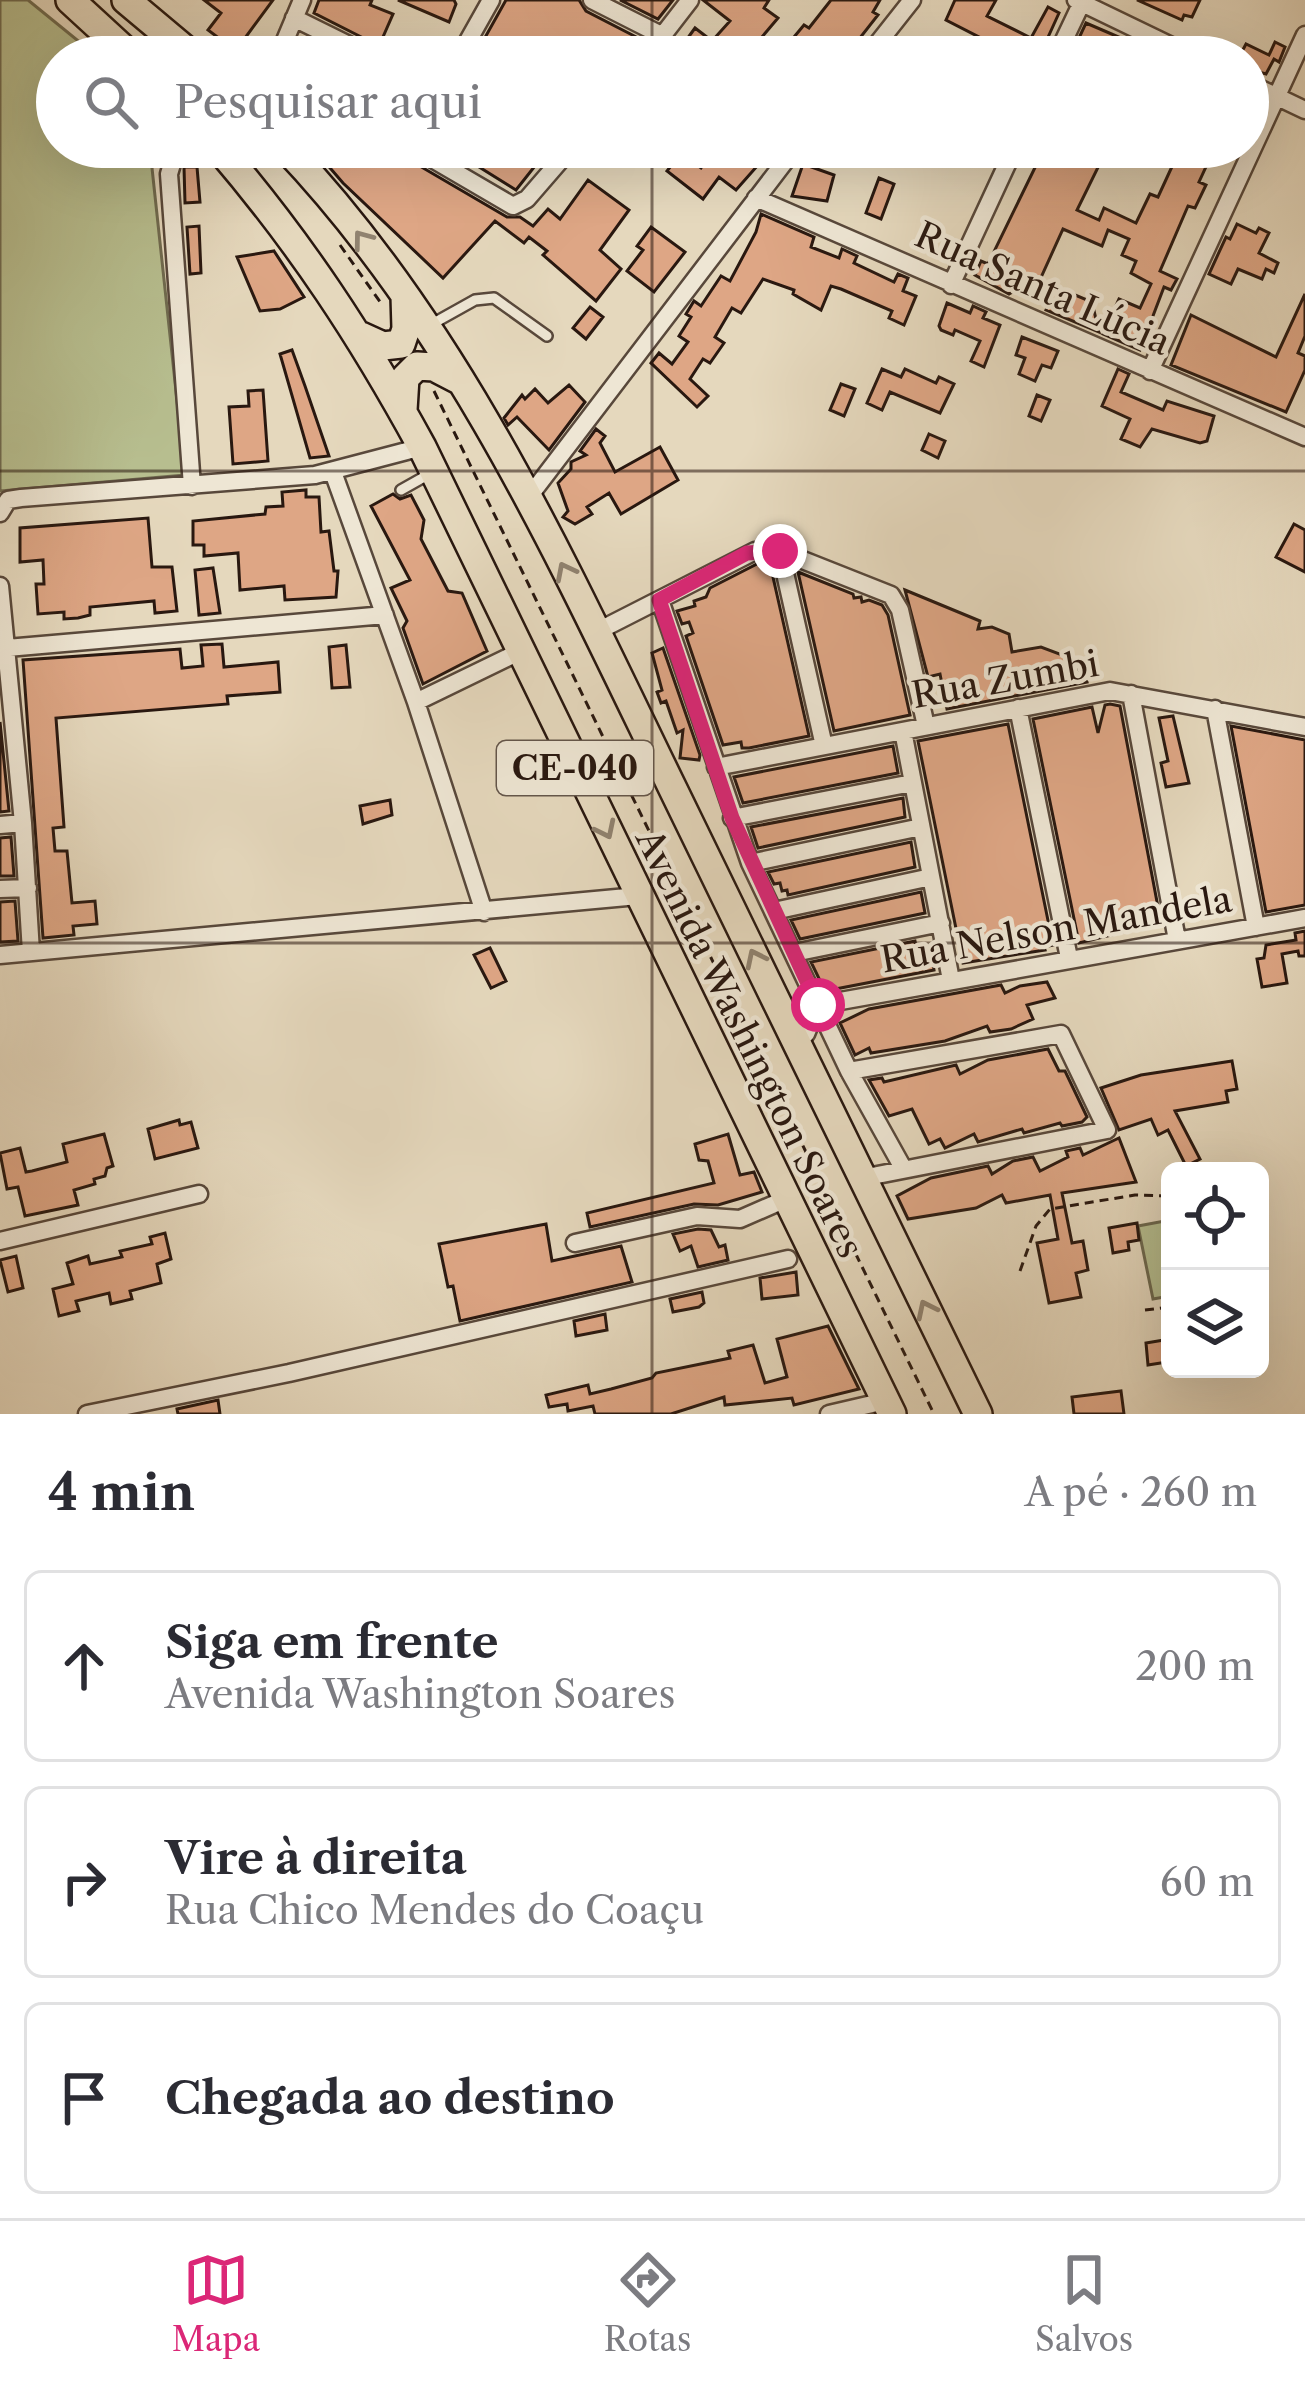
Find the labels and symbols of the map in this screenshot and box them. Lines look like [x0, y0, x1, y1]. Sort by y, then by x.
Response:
street label: Rua Santa Lúcia [909, 212, 1177, 364]
one-way arrow [354, 231, 376, 252]
route end [753, 524, 807, 578]
one-way arrow [556, 561, 579, 583]
street label: Rua Zumbi [908, 641, 1102, 717]
road number: CE-040 [497, 741, 653, 795]
one-way arrow [592, 818, 615, 839]
street label: Avenida Washington Soares [626, 821, 873, 1264]
street label: Rua Nelson Mandela [877, 876, 1235, 982]
one-way arrow [746, 949, 770, 970]
route start [791, 978, 845, 1032]
one-way arrow [917, 1300, 940, 1321]

